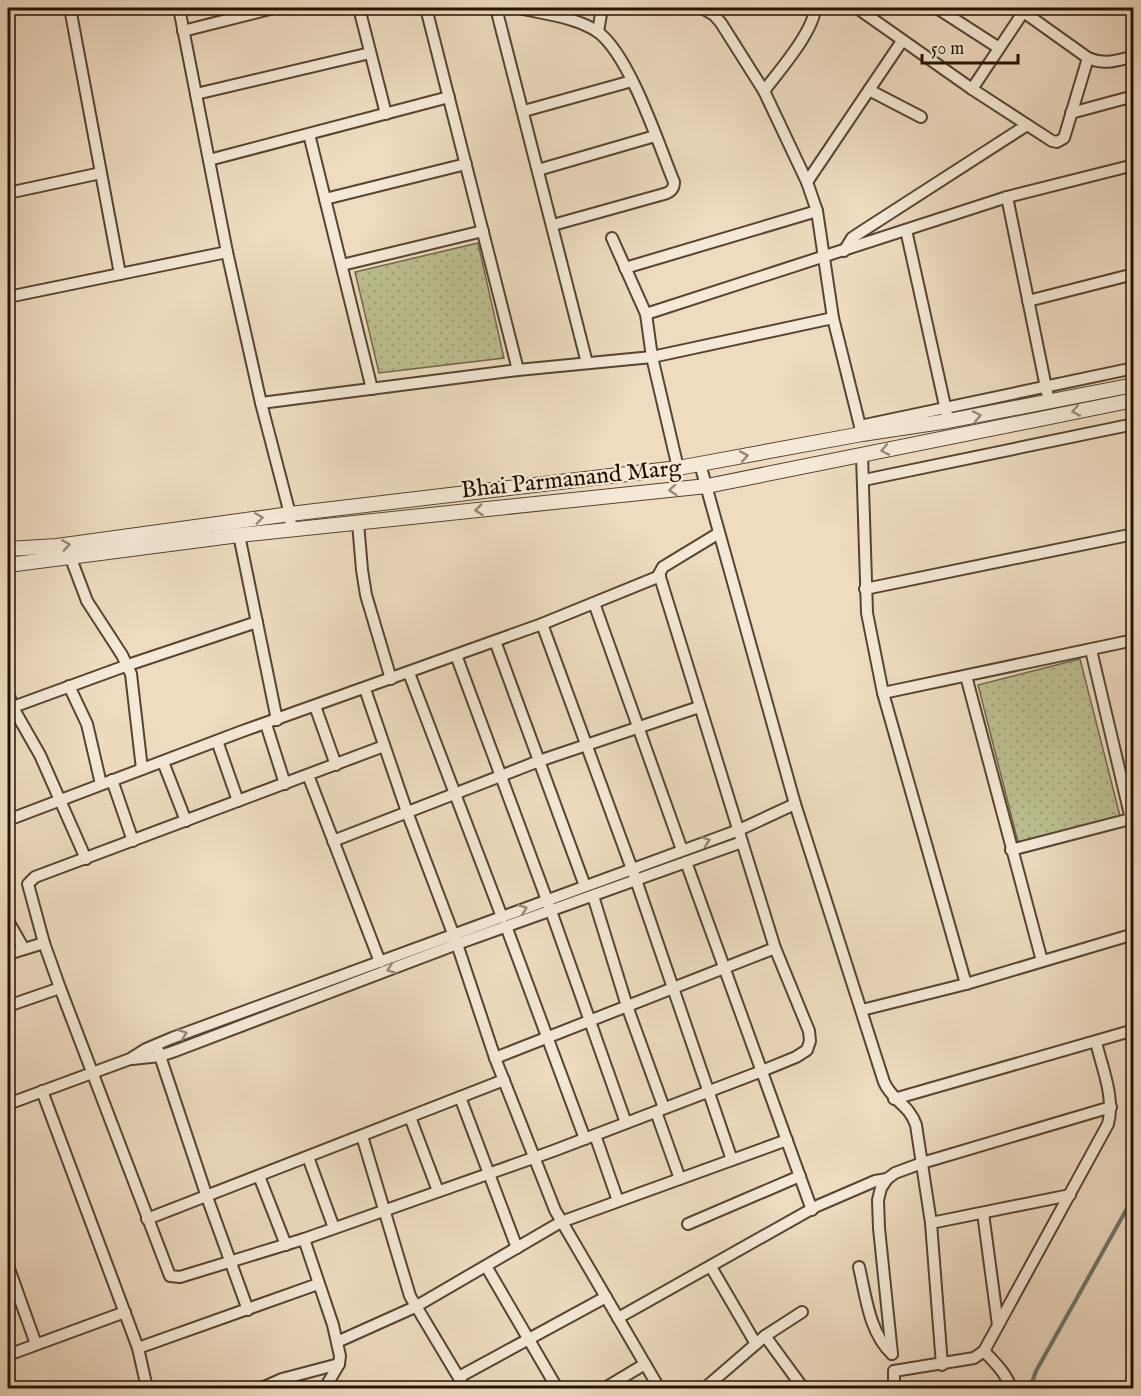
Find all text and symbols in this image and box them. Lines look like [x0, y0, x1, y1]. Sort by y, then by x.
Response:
scale bar [922, 27, 1018, 65]
text: 50 m [931, 38, 964, 61]
one-way arrow [1071, 404, 1081, 417]
one-way arrow [972, 410, 982, 423]
one-way arrow [880, 443, 890, 456]
one-way arrow [739, 450, 749, 463]
street label: Bhai Parmanand Marg [460, 452, 684, 506]
one-way arrow [668, 483, 677, 496]
one-way arrow [474, 503, 484, 516]
one-way arrow [254, 513, 264, 525]
one-way arrow [61, 539, 70, 552]
one-way arrow [700, 836, 711, 849]
one-way arrow [517, 903, 528, 916]
one-way arrow [386, 962, 397, 974]
one-way arrow [176, 1029, 187, 1041]

